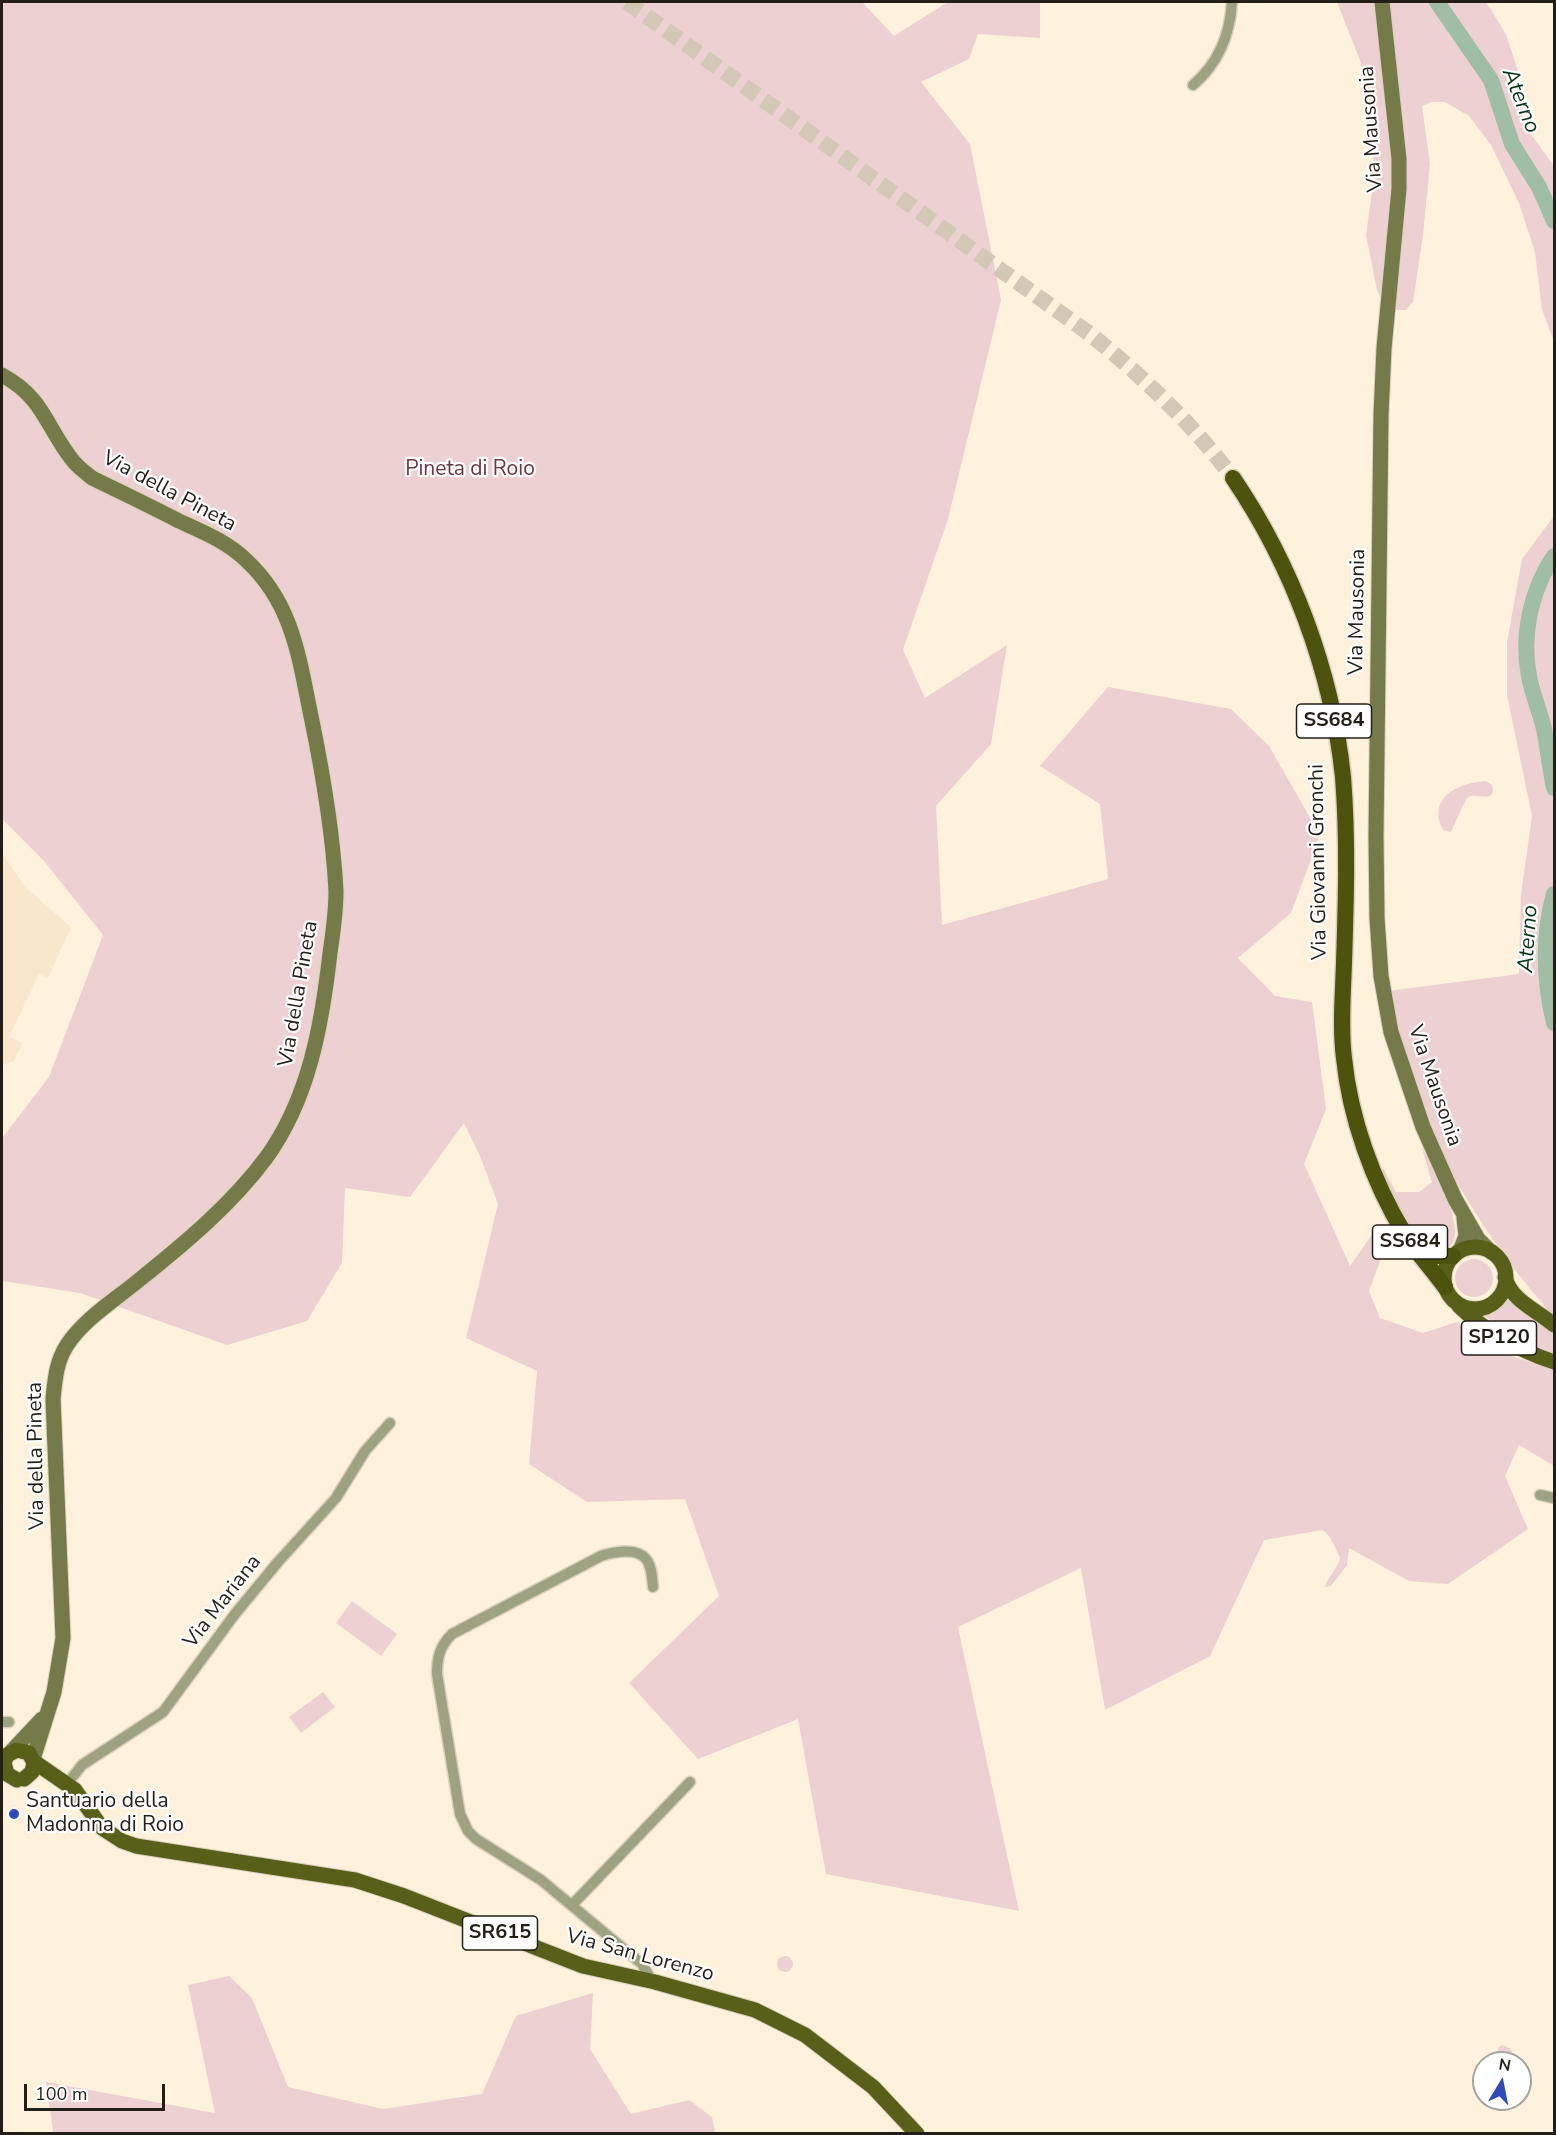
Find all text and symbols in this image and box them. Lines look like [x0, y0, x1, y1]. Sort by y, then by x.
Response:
street label: Via Mausonia [1355, 65, 1389, 193]
water label: Aterno [1495, 65, 1545, 137]
street label: Via della Pineta [98, 446, 240, 538]
park label: Pineta di Roio [405, 457, 535, 483]
street label: Via Mausonia [1344, 549, 1372, 675]
road number: SS684 [1296, 704, 1372, 738]
street label: Via Giovanni Gronchi [1305, 764, 1333, 960]
water label: Aterno [1513, 904, 1545, 974]
street label: Via della Pineta [274, 919, 324, 1069]
street label: Via Mausonia [1402, 1022, 1466, 1150]
road number: SS684 [1372, 1225, 1448, 1259]
road number: SP120 [1462, 1321, 1537, 1355]
street label: Via della Pineta [23, 1382, 51, 1530]
street label: Via Mariana [179, 1550, 267, 1654]
place label: Santuario della Madonna di Roio [26, 1789, 184, 1839]
marker: Santuario della Madonna di Roio [7, 1807, 21, 1821]
road number: SR615 [462, 1916, 538, 1950]
street label: Via San Lorenzo [563, 1924, 717, 1988]
north arrow [1472, 2051, 1532, 2111]
text: N [1497, 2053, 1513, 2077]
scale bar [27, 2072, 168, 2110]
text: 100 m [35, 2082, 87, 2106]

